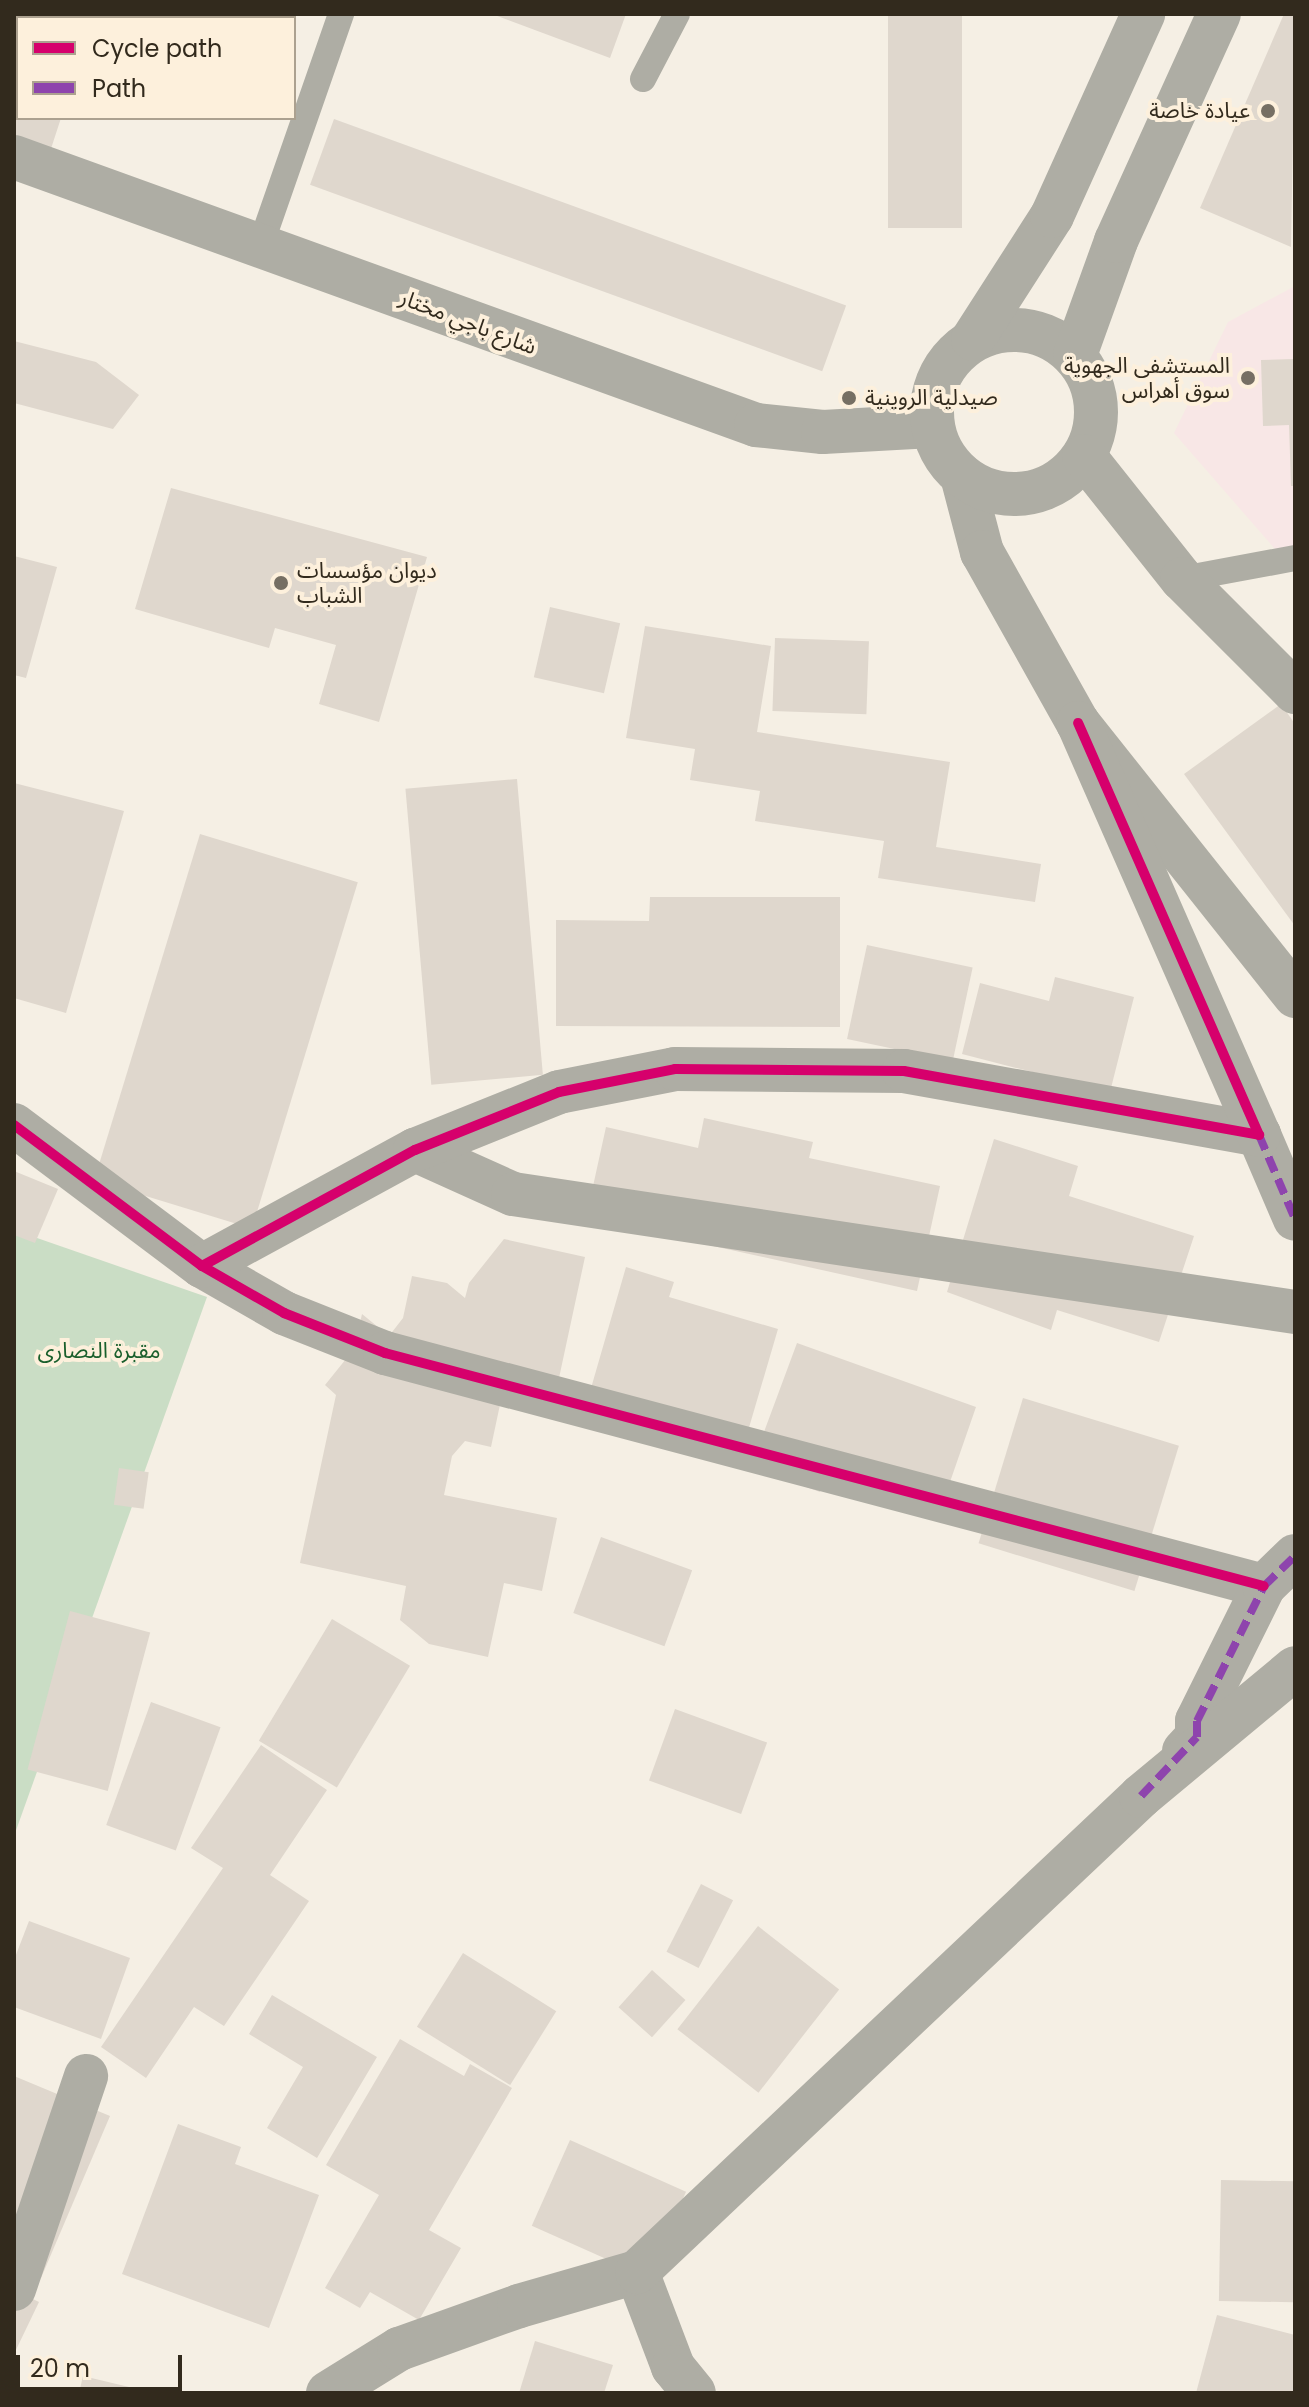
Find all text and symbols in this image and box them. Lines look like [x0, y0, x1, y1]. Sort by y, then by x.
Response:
legend [16, 16, 296, 120]
text: Cycle path [92, 32, 222, 65]
text: Path [92, 72, 146, 105]
place label: عيادة خاصة [1149, 98, 1250, 124]
marker: عيادة خاصة [1257, 100, 1279, 122]
street label: شارع باجي مختار [396, 284, 540, 360]
place label: المستشفى الجهوية سوق أهراس [1064, 352, 1230, 404]
marker: المستشفى الجهوية سوق أهراس [1237, 367, 1259, 389]
place label: صيدلية الروينية [865, 385, 998, 411]
marker: صيدلية الروينية [840, 389, 858, 407]
place label: ديوان مؤسسات الشباب [297, 557, 437, 608]
marker: ديوان مؤسسات الشباب [272, 574, 290, 592]
park label: مقبرة النصارى [37, 1338, 161, 1364]
scale bar [20, 2339, 186, 2389]
text: 20 m [30, 2352, 90, 2385]

